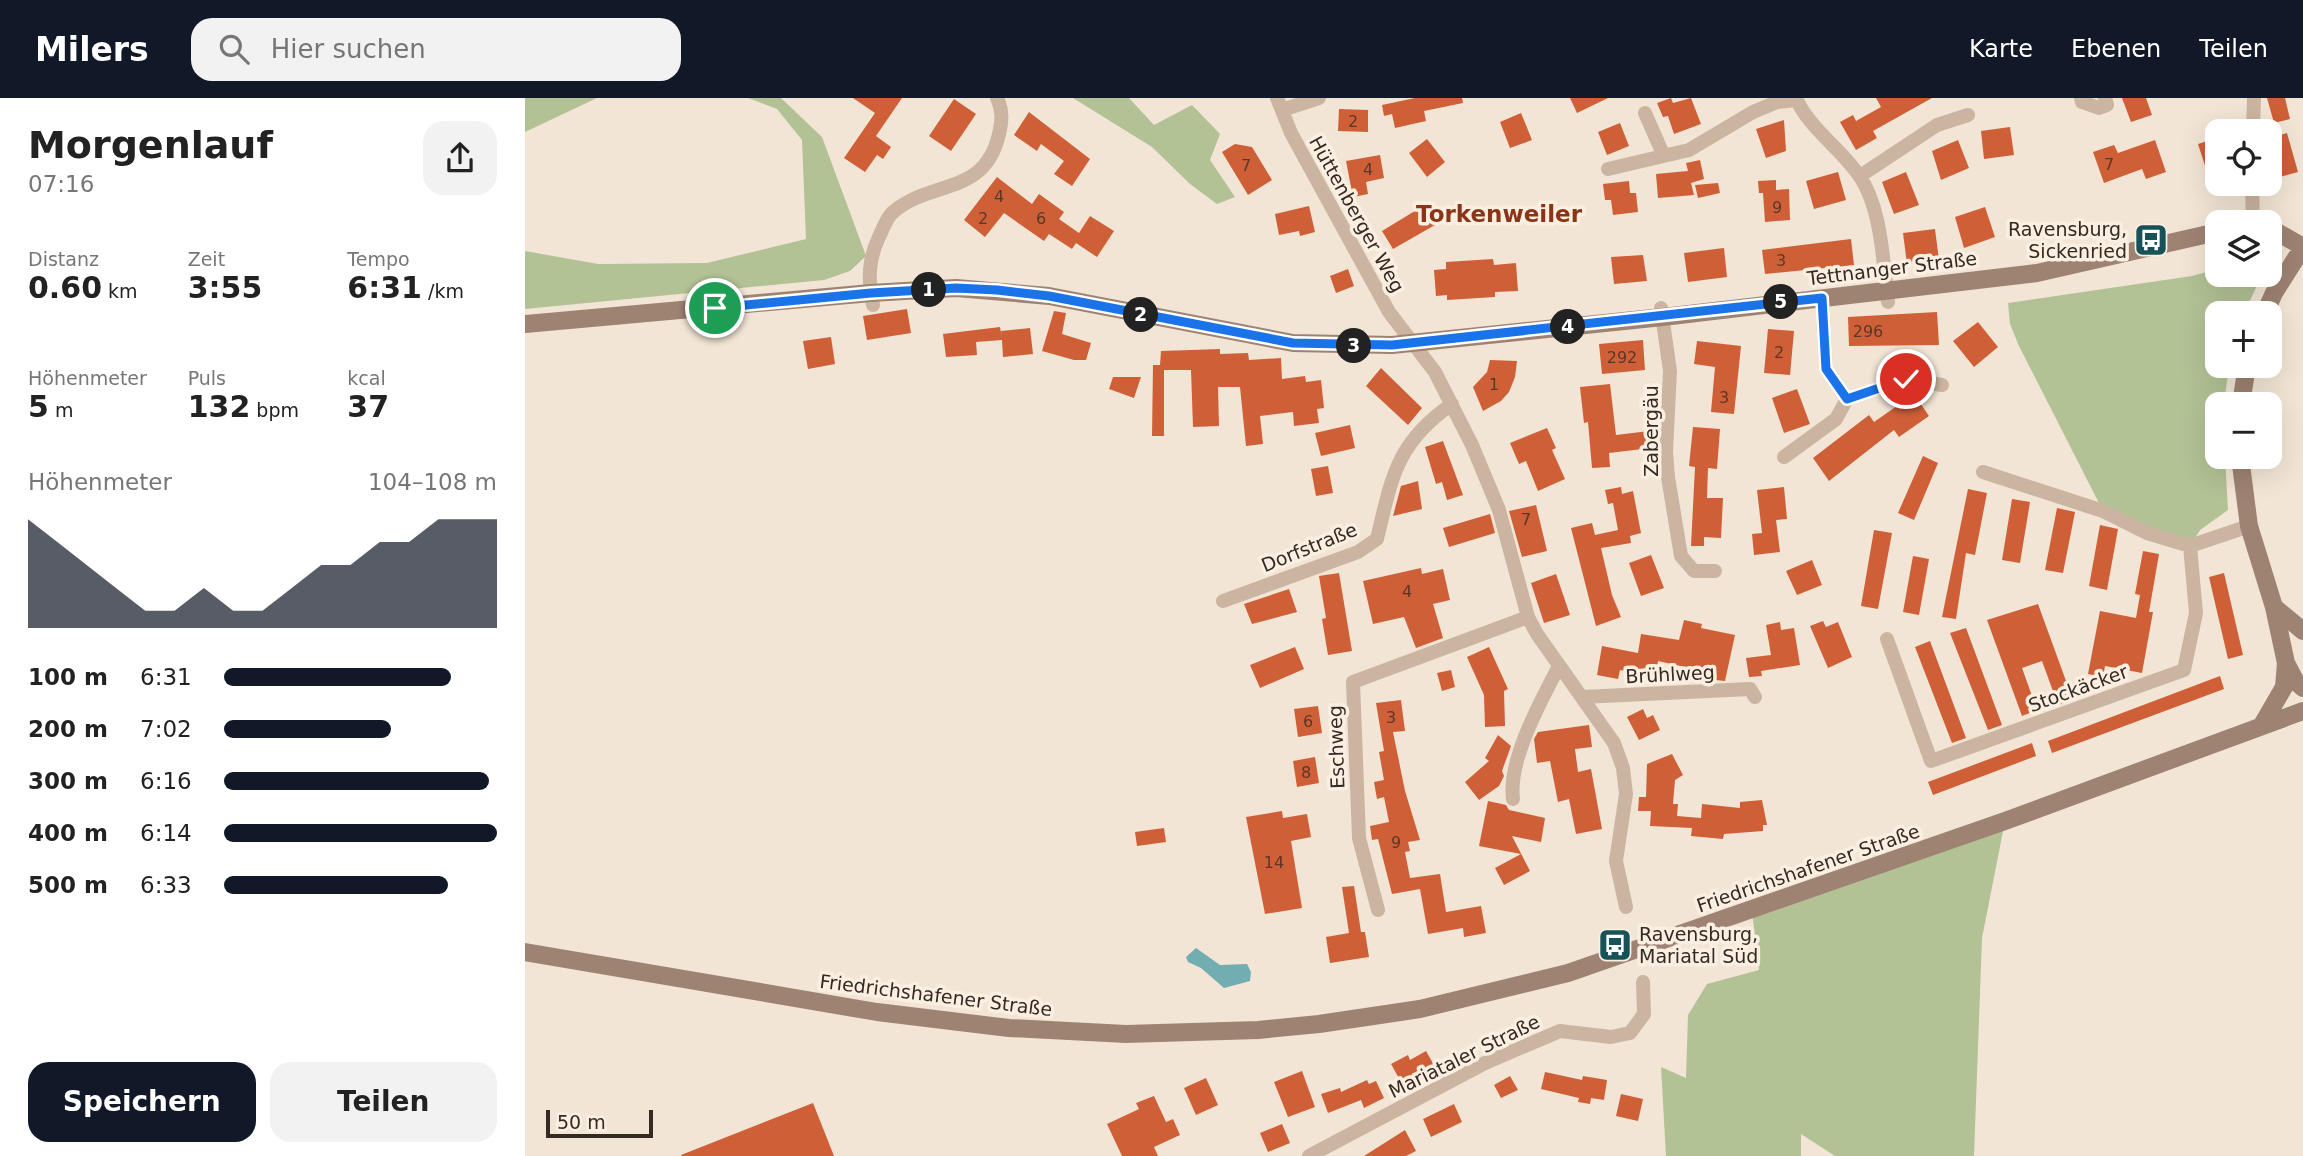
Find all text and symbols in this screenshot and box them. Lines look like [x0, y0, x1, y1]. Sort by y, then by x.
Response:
search box [191, 18, 681, 81]
text: Milers [35, 30, 149, 69]
icon: search [215, 30, 253, 68]
text: Hier suchen [271, 34, 426, 64]
text: Karte [1969, 35, 2033, 63]
text: Ebenen [2071, 35, 2161, 63]
text: Teilen [2199, 35, 2268, 63]
house number: 2 [1348, 112, 1358, 131]
map controls [2205, 119, 2282, 469]
button: locate [2205, 119, 2282, 196]
button: share [423, 121, 497, 195]
text: Morgenlauf [28, 123, 273, 167]
street label: Hüttenberger Weg [1305, 132, 1409, 296]
house number: 7 [2104, 155, 2114, 174]
house number: 7 [1241, 156, 1251, 175]
house number: 4 [1363, 160, 1373, 179]
text: 07:16 [28, 171, 94, 197]
house number: 4 [994, 187, 1004, 206]
house number: 9 [1772, 198, 1782, 217]
district label: Torkenweiler [1416, 201, 1583, 227]
house number: 2 [978, 209, 988, 228]
house number: 6 [1036, 209, 1046, 228]
button: layers [2205, 210, 2282, 287]
place label: Ravensburg, Sickenried [2008, 218, 2127, 262]
bus stop icon: Ravensburg, Sickenried [2132, 221, 2170, 259]
street label: Tettnanger Straße [1805, 247, 1978, 289]
text: Distanz [28, 248, 99, 270]
text: Zeit [188, 248, 225, 270]
text: Tempo [347, 248, 410, 270]
house number: 3 [1776, 251, 1786, 270]
text: 0.60 [28, 270, 102, 305]
text: 3:55 [188, 270, 262, 305]
text: 6:31 [347, 270, 422, 305]
pin: 1 [911, 272, 947, 308]
pin [685, 278, 745, 338]
text: 1 [922, 278, 935, 300]
text: km [102, 280, 138, 302]
text: /km [422, 280, 464, 302]
pin: 5 [1763, 284, 1799, 320]
icon: arrive [696, 289, 734, 327]
text: 5 [1774, 290, 1787, 312]
pin: 2 [1123, 298, 1159, 332]
button: + [2205, 301, 2282, 378]
text: 2 [1134, 303, 1147, 325]
pin: 4 [1551, 310, 1585, 344]
text: 4 [1561, 315, 1574, 337]
house number: 296 [1853, 322, 1883, 341]
pin: 3 [1337, 328, 1371, 364]
text: 3 [1347, 334, 1360, 356]
house number: 2 [1774, 343, 1784, 362]
house number: 292 [1607, 348, 1637, 367]
pin [1876, 349, 1936, 409]
icon: check [1887, 360, 1925, 398]
text: Höhenmeter [28, 367, 147, 389]
text: Puls [188, 367, 226, 389]
text: kcal [347, 367, 386, 389]
house number: 1 [1489, 375, 1499, 394]
street label: Zabergäu [1640, 385, 1662, 477]
house number: 3 [1719, 388, 1729, 407]
text: 5 [28, 389, 49, 424]
text: 132 [188, 389, 250, 424]
text: 37 [347, 389, 389, 424]
button: − [2205, 392, 2282, 469]
text: m [49, 399, 73, 421]
text: bpm [250, 399, 299, 421]
text: Höhenmeter [28, 469, 172, 495]
text: 104–108 m [368, 469, 497, 495]
house number: 7 [1521, 510, 1531, 529]
street label: Dorfstraße [1258, 518, 1360, 576]
house number: 4 [1402, 582, 1412, 601]
street label: Stockäcker [2025, 660, 2131, 716]
street label: Brühlweg [1625, 661, 1715, 687]
text: 100 m [28, 664, 108, 690]
text: 6:31 [140, 664, 192, 690]
street label: Eschweg [1324, 705, 1348, 789]
house number: 3 [1386, 708, 1396, 727]
house number: 6 [1303, 712, 1313, 731]
text: 200 m [28, 716, 108, 742]
text: 7:02 [140, 716, 192, 742]
house number: 8 [1301, 763, 1311, 782]
text: 300 m [28, 768, 108, 794]
text: 6:16 [140, 768, 192, 794]
street label: Friedrichshafener Straße [1694, 819, 1922, 917]
text: 400 m [28, 820, 108, 846]
text: 6:14 [140, 820, 192, 846]
house number: 9 [1391, 833, 1401, 852]
house number: 14 [1264, 853, 1284, 872]
text: 500 m [28, 872, 108, 898]
text: 6:33 [140, 872, 192, 898]
place label: Ravensburg, Mariatal Süd [1639, 923, 1758, 967]
bus stop icon: Ravensburg, Mariatal Süd [1596, 926, 1634, 964]
street label: Friedrichshafener Straße [818, 970, 1054, 1020]
street label: Mariataler Straße [1385, 1010, 1543, 1102]
button: Speichern [28, 1062, 256, 1142]
button: Teilen [270, 1062, 497, 1142]
scale bar [546, 1107, 653, 1139]
text: 50 m [557, 1111, 606, 1133]

